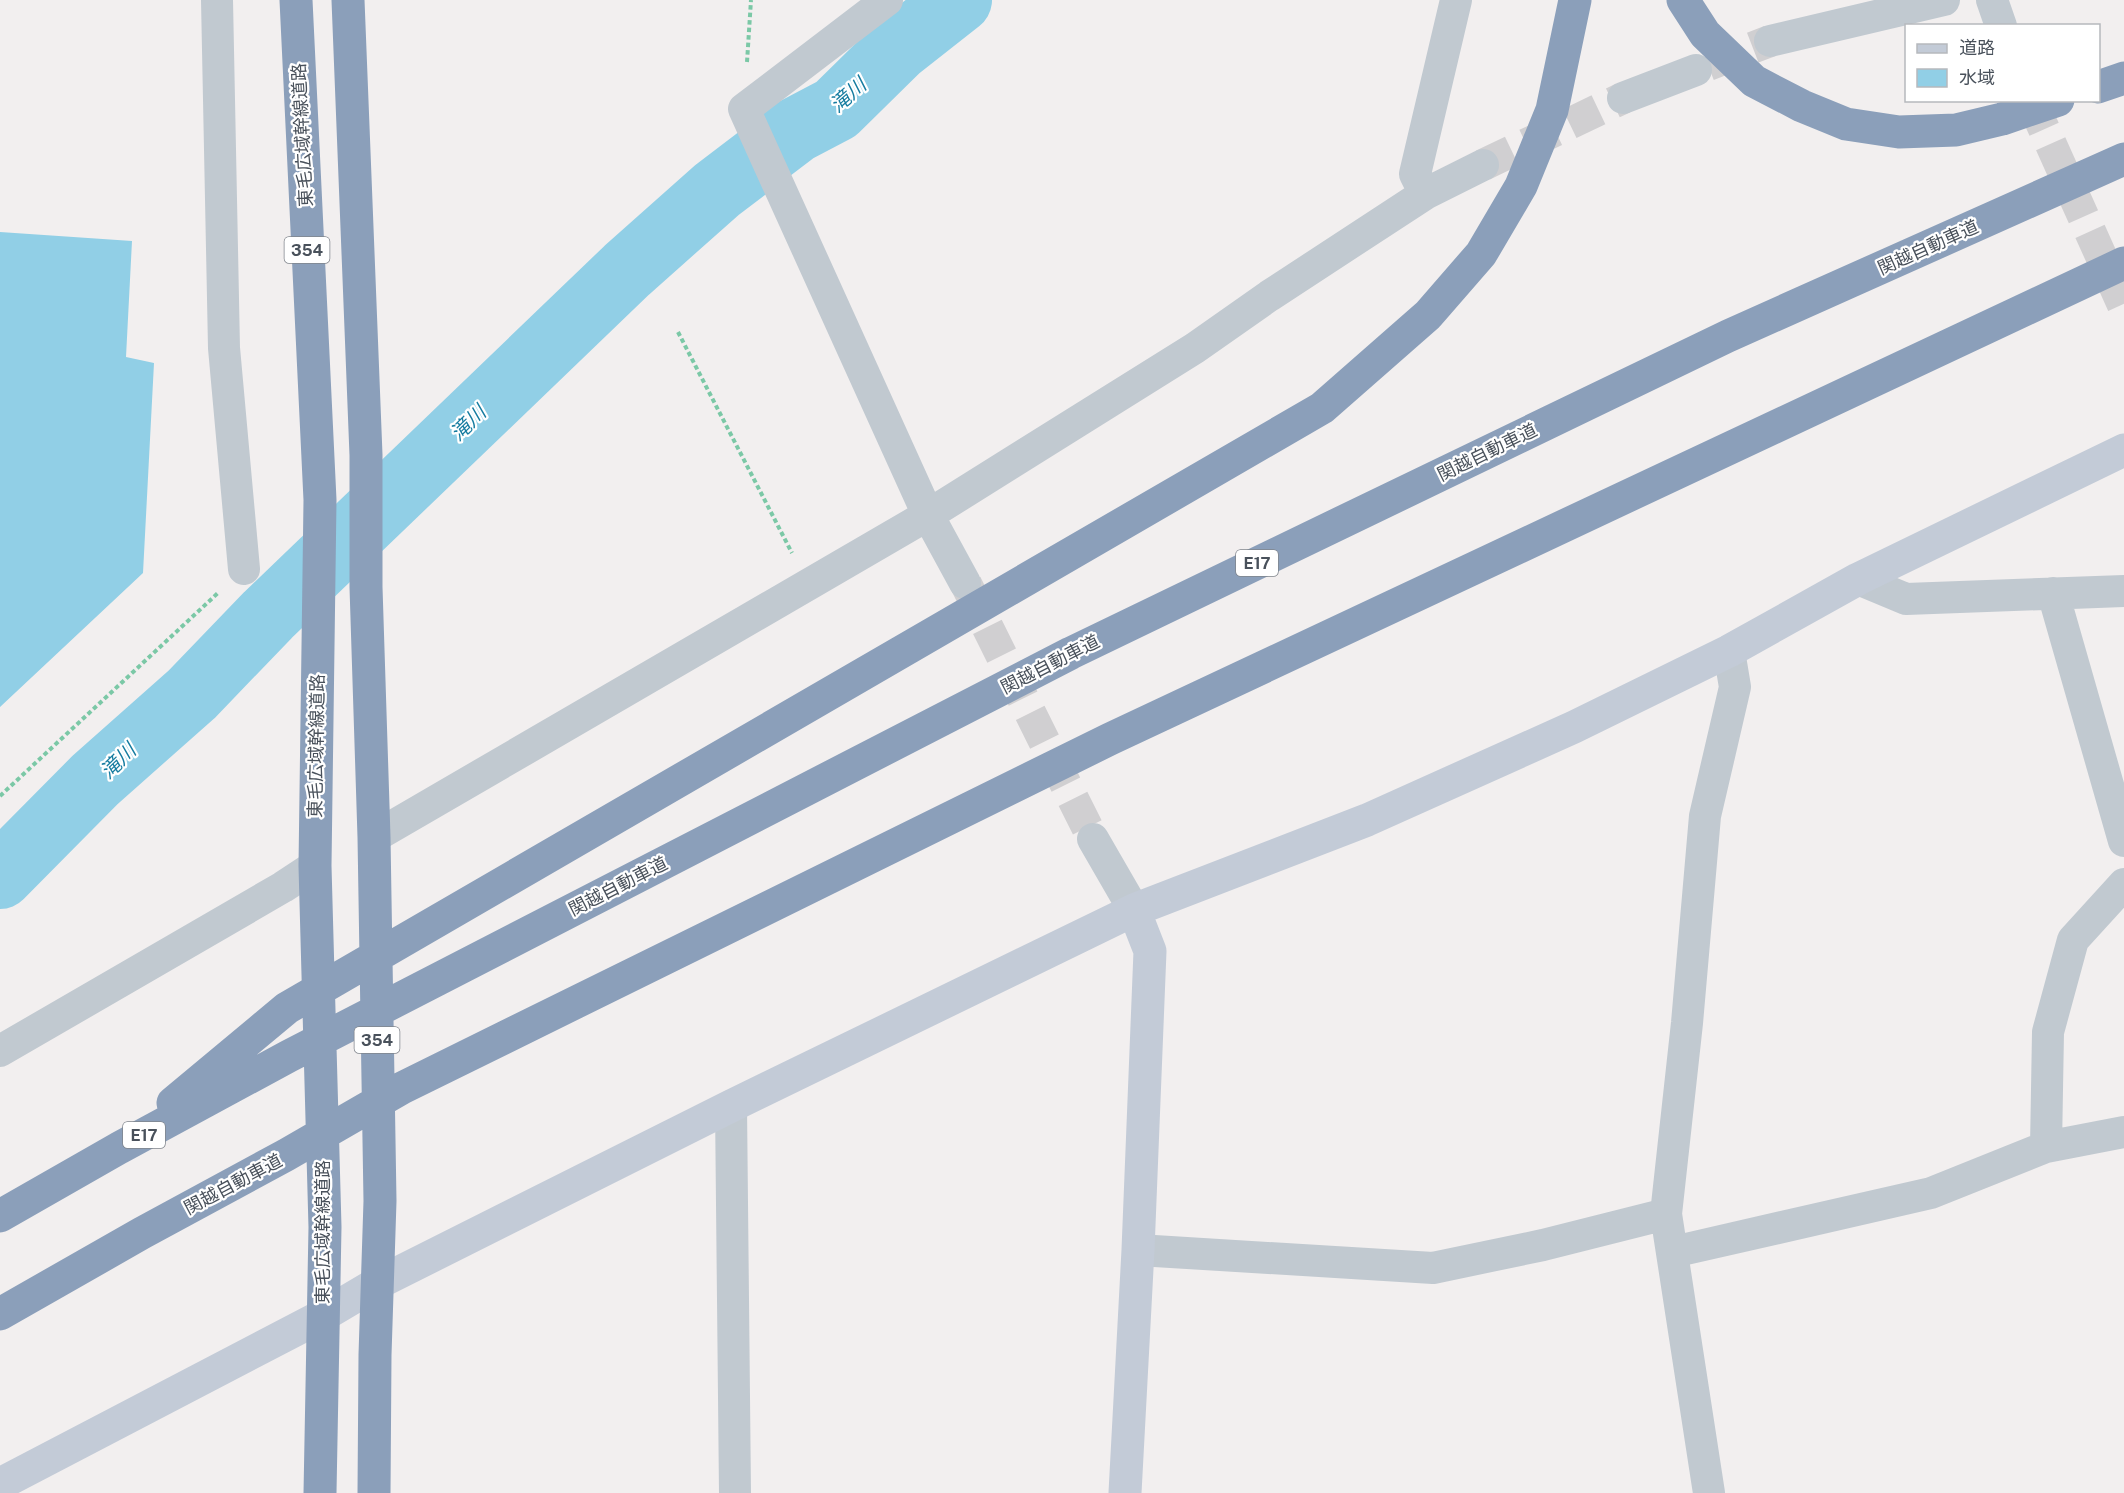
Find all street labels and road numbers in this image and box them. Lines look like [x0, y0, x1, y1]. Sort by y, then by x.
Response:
street label: 東毛広域幹線道路 [288, 63, 316, 207]
street label: 関越自動車道 [1874, 215, 1982, 279]
road number: 354 [284, 237, 330, 263]
street label: 関越自動車道 [1434, 419, 1540, 485]
road number: E17 [1236, 550, 1278, 576]
street label: 関越自動車道 [997, 630, 1103, 698]
street label: 東毛広域幹線道路 [304, 674, 328, 818]
street label: 関越自動車道 [565, 852, 671, 920]
road number: 354 [354, 1027, 400, 1053]
road number: E17 [123, 1122, 165, 1148]
street label: 関越自動車道 [180, 1149, 286, 1219]
street label: 東毛広域幹線道路 [312, 1160, 333, 1304]

